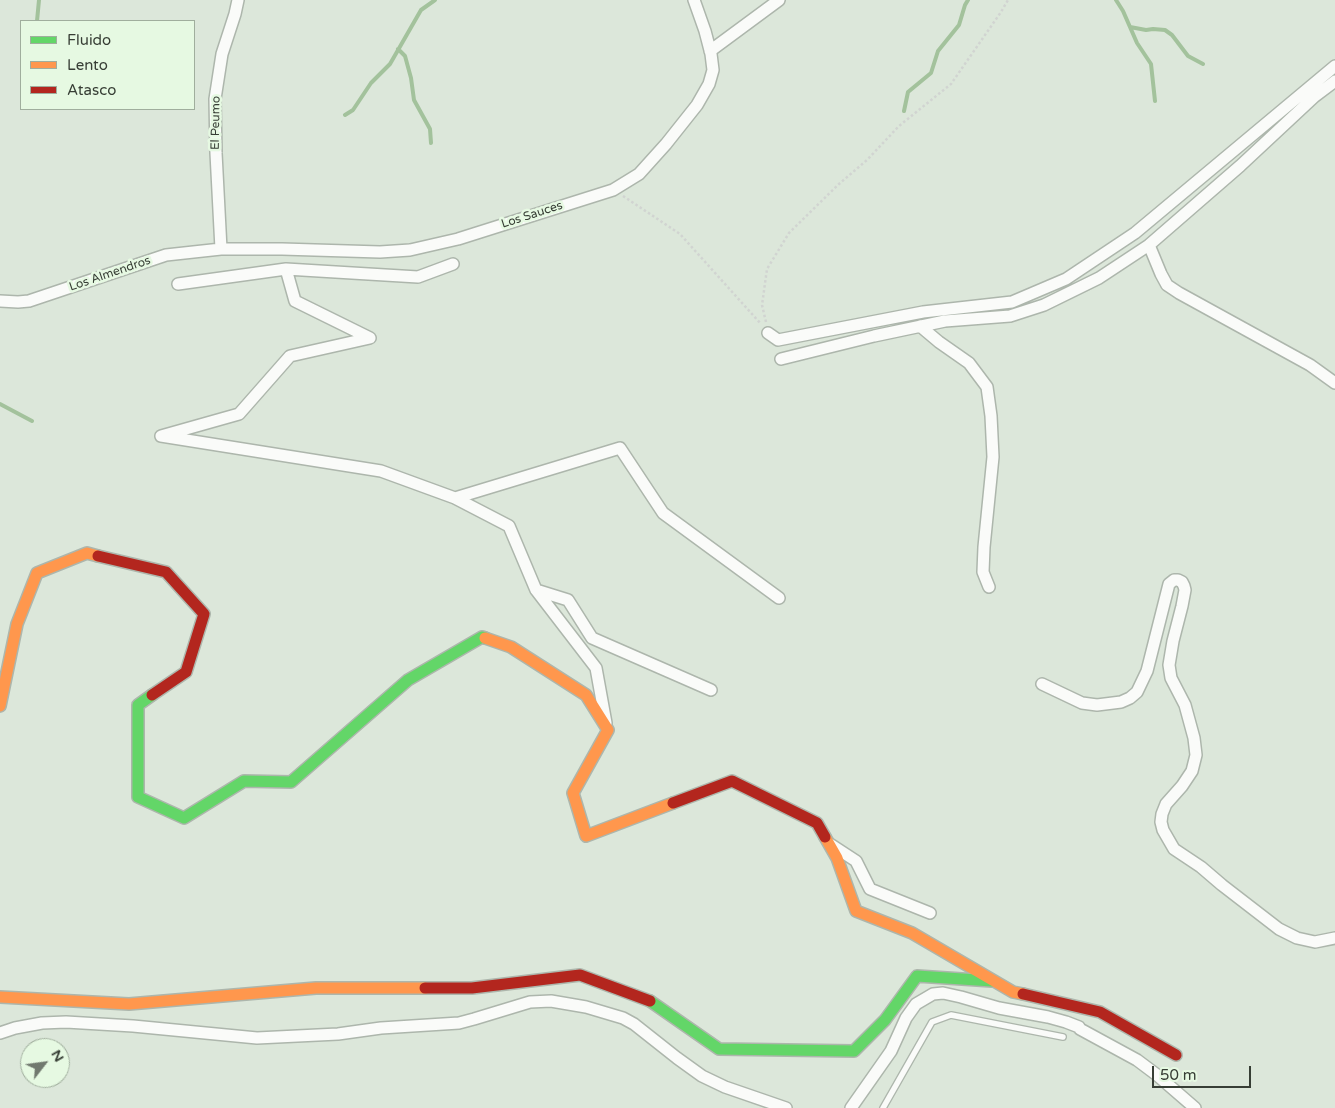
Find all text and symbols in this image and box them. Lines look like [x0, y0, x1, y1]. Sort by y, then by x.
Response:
legend [20, 20, 195, 110]
text: Fluido [67, 31, 111, 49]
text: Lento [67, 56, 108, 74]
text: Atasco [67, 81, 116, 99]
street label: El Peumo [208, 96, 224, 150]
street label: Los Sauces [500, 198, 564, 232]
street label: Los Almendros [67, 253, 153, 295]
north arrow [20, 1038, 70, 1088]
text: N [47, 1047, 68, 1065]
scale bar [1155, 1056, 1254, 1088]
text: 50 m [1160, 1066, 1197, 1084]

